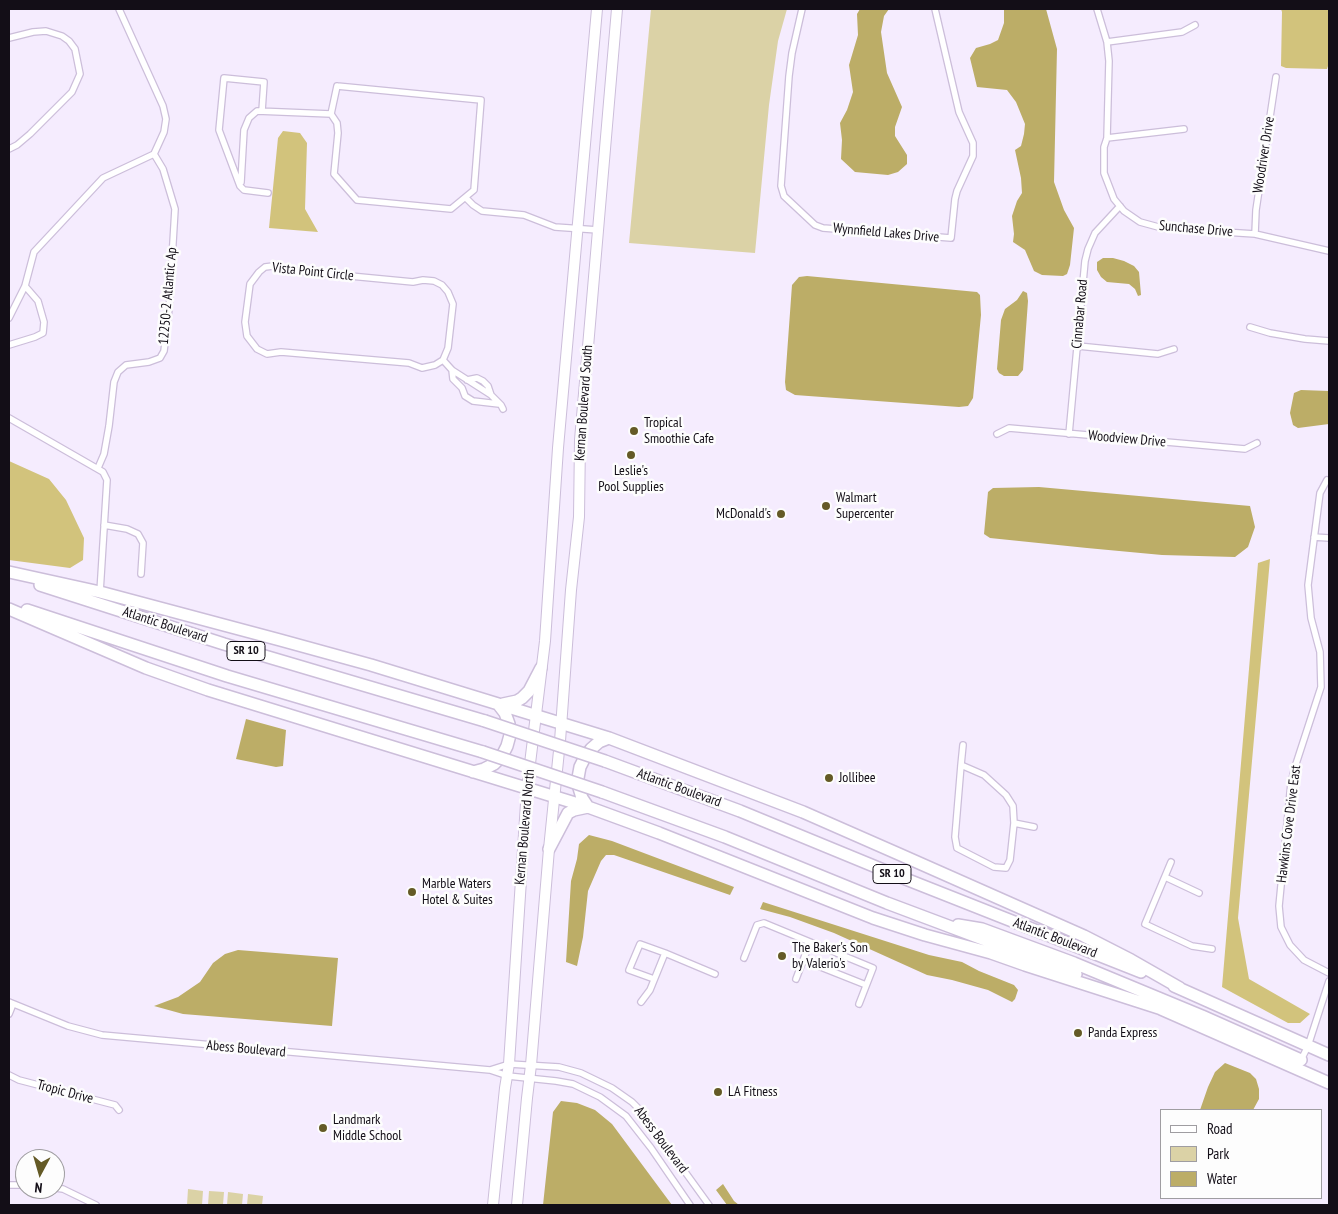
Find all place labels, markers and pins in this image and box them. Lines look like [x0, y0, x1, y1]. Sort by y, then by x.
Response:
place label: Tropical Smoothie Cafe [644, 415, 714, 448]
marker: Tropical Smoothie Cafe [628, 425, 640, 437]
marker: Leslie's Pool Supplies [625, 449, 637, 461]
place label: Leslie's Pool Supplies [598, 463, 664, 496]
place label: Walmart Supercenter [836, 490, 894, 522]
marker: Walmart Supercenter [820, 500, 832, 512]
place label: McDonald's [716, 506, 771, 522]
marker: McDonald's [775, 508, 787, 520]
place label: Jollibee [839, 770, 876, 786]
marker: Jollibee [823, 772, 835, 784]
place label: Marble Waters Hotel & Suites [422, 876, 493, 909]
marker: Marble Waters Hotel & Suites [406, 886, 418, 898]
place label: The Baker's Son by Valerio's [792, 940, 868, 972]
marker: The Baker's Son by Valerio's [776, 950, 788, 962]
place label: Panda Express [1088, 1025, 1157, 1041]
marker: Panda Express [1072, 1027, 1084, 1039]
place label: LA Fitness [728, 1084, 778, 1100]
marker: LA Fitness [712, 1086, 724, 1098]
place label: Landmark Middle School [333, 1112, 402, 1144]
marker: Landmark Middle School [317, 1122, 329, 1134]

